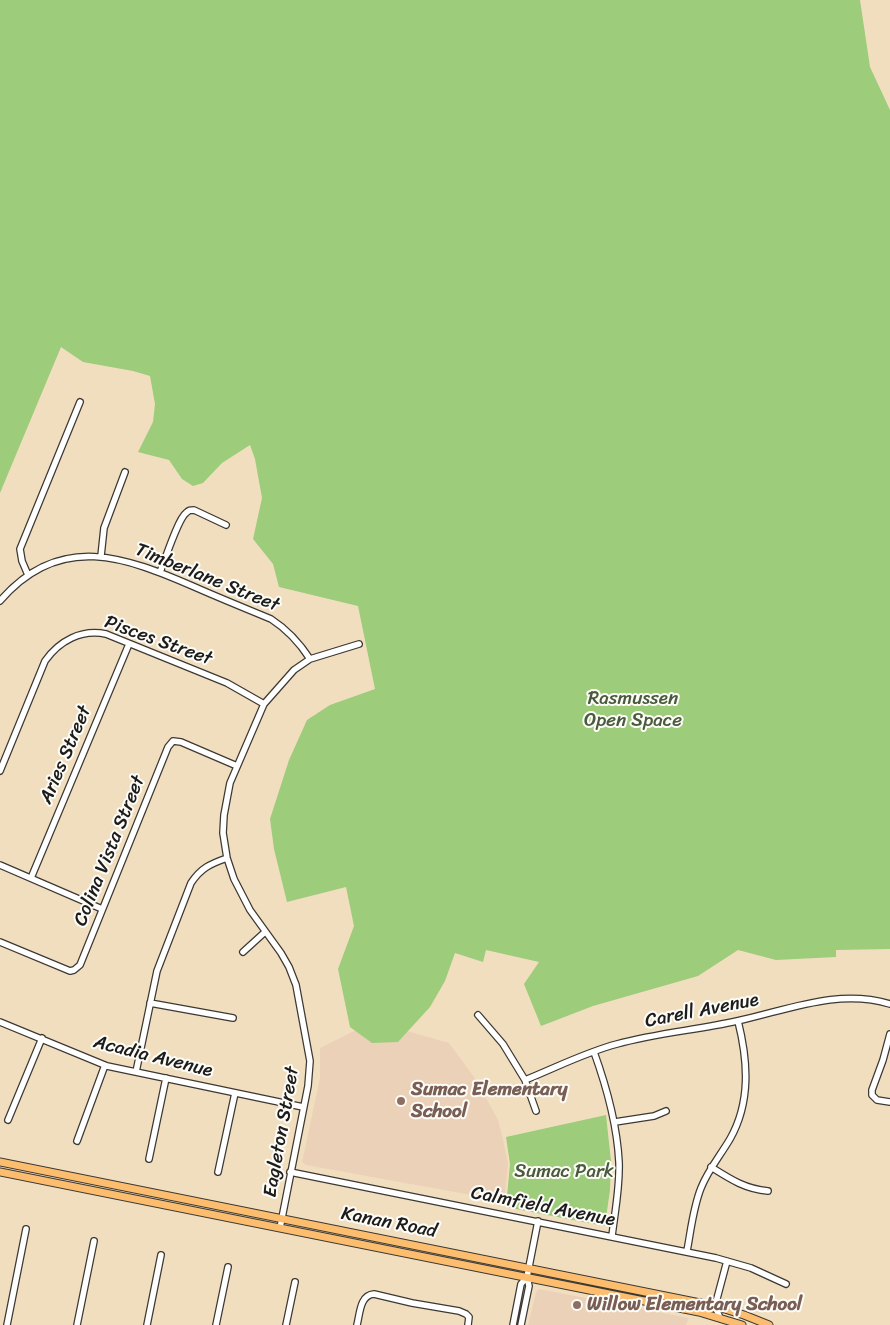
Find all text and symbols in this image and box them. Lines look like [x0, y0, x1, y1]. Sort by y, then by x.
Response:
street label: Timberlane Street [132, 539, 282, 617]
street label: Pisces Street [101, 611, 215, 671]
park label: Rasmussen Open Space [584, 688, 682, 732]
street label: Aries Street [35, 703, 97, 807]
street label: Colina Vista Street [69, 772, 151, 930]
street label: Carell Avenue [643, 989, 761, 1033]
street label: Acadia Avenue [91, 1031, 215, 1083]
street label: Eagleton Street [259, 1065, 305, 1199]
place label: Sumac Elementary School [411, 1079, 567, 1123]
marker: Sumac Elementary School [395, 1095, 407, 1107]
park label: Sumac Park [514, 1161, 614, 1183]
street label: Calmfield Avenue [469, 1182, 617, 1232]
street label: Kanan Road [339, 1203, 439, 1243]
place label: Willow Elementary School [587, 1294, 802, 1316]
marker: Willow Elementary School [571, 1299, 583, 1311]

